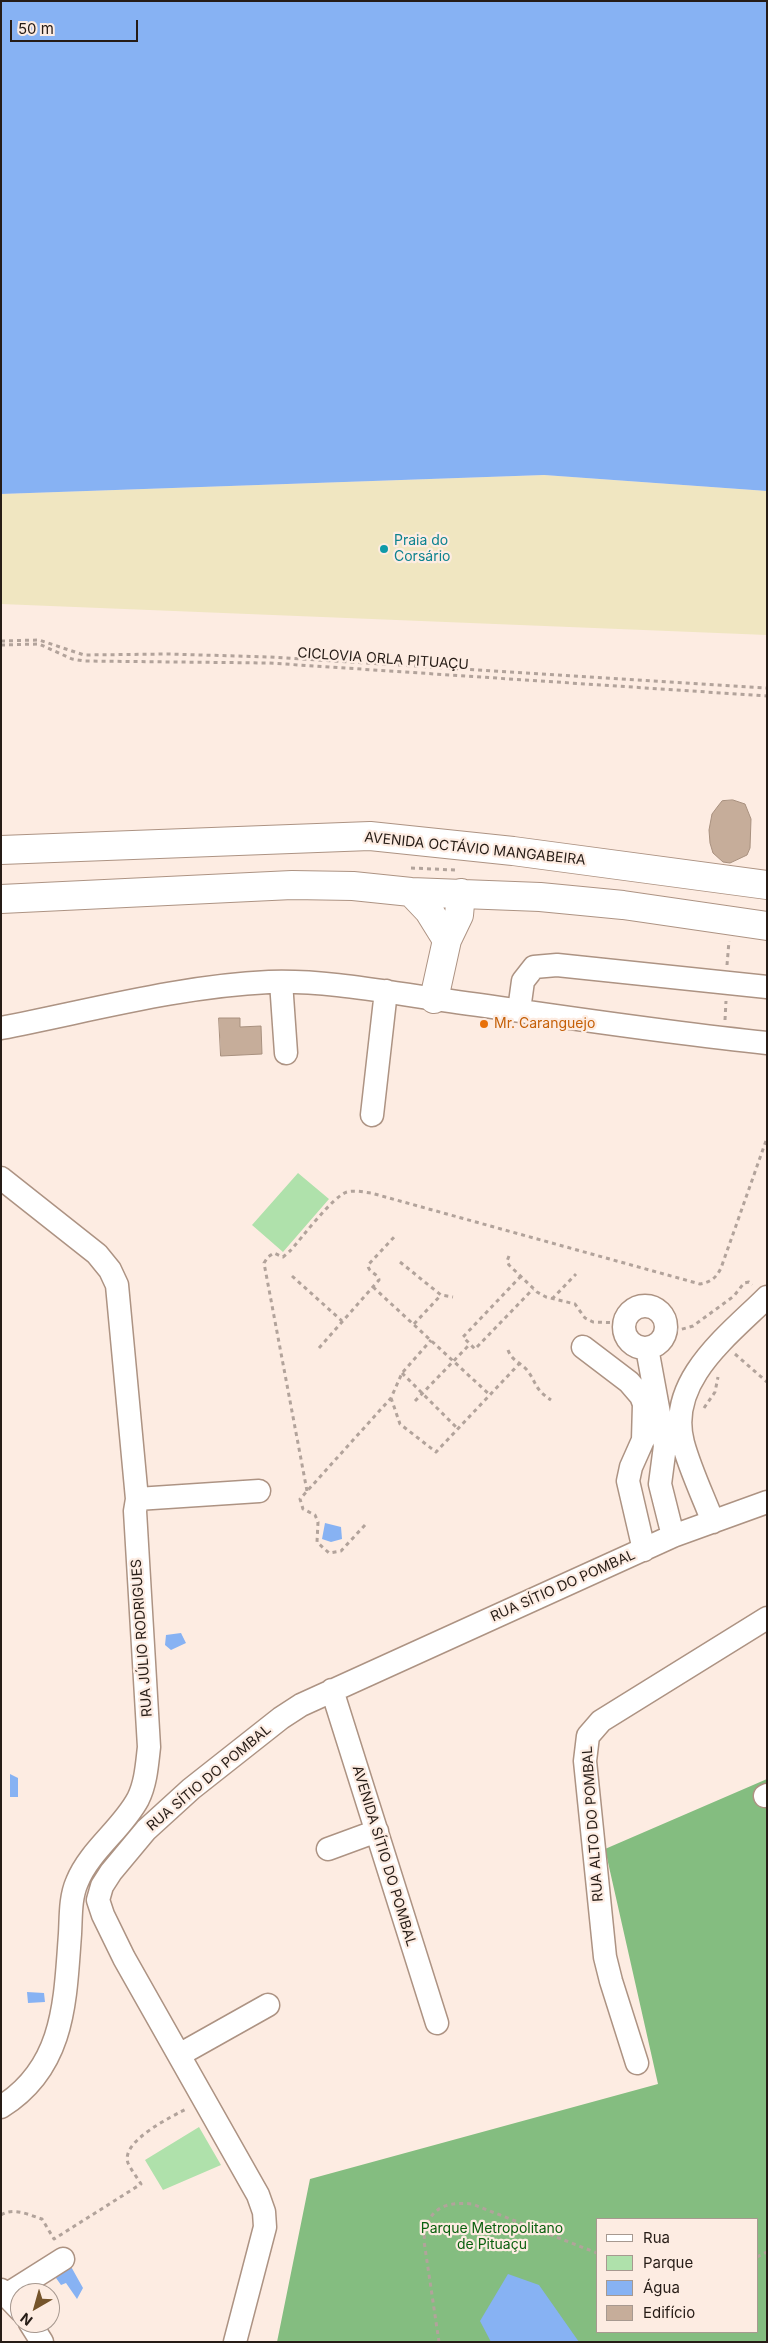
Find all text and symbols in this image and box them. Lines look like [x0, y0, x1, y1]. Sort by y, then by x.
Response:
scale bar [12, 10, 140, 42]
text: 50 m [18, 19, 54, 38]
place label: Praia do Corsário [394, 533, 450, 566]
marker: Praia do Corsário [378, 543, 390, 555]
street label: CICLOVIA ORLA PITUAÇU [297, 645, 469, 673]
street label: AVENIDA OCTÁVIO MANGABEIRA [363, 829, 587, 869]
place label: Mr. Caranguejo [494, 1016, 595, 1032]
marker: Mr. Caranguejo [478, 1018, 490, 1030]
street label: RUA SÍTIO DO POMBAL [488, 1546, 638, 1626]
street label: RUA JÚLIO RODRIGUES [128, 1558, 156, 1718]
street label: RUA SÍTIO DO POMBAL [144, 1721, 274, 1835]
street label: RUA ALTO DO POMBAL [579, 1746, 607, 1902]
street label: AVENIDA SÍTIO DO POMBAL [348, 1764, 420, 1948]
legend [596, 2218, 758, 2333]
park label: Parque Metropolitano de Pituaçu [421, 2221, 563, 2254]
text: Rua [643, 2228, 670, 2247]
text: Parque [643, 2253, 693, 2272]
text: Água [643, 2278, 680, 2297]
north arrow [10, 2283, 60, 2333]
text: Edifício [643, 2303, 695, 2322]
text: N [17, 2309, 36, 2329]

